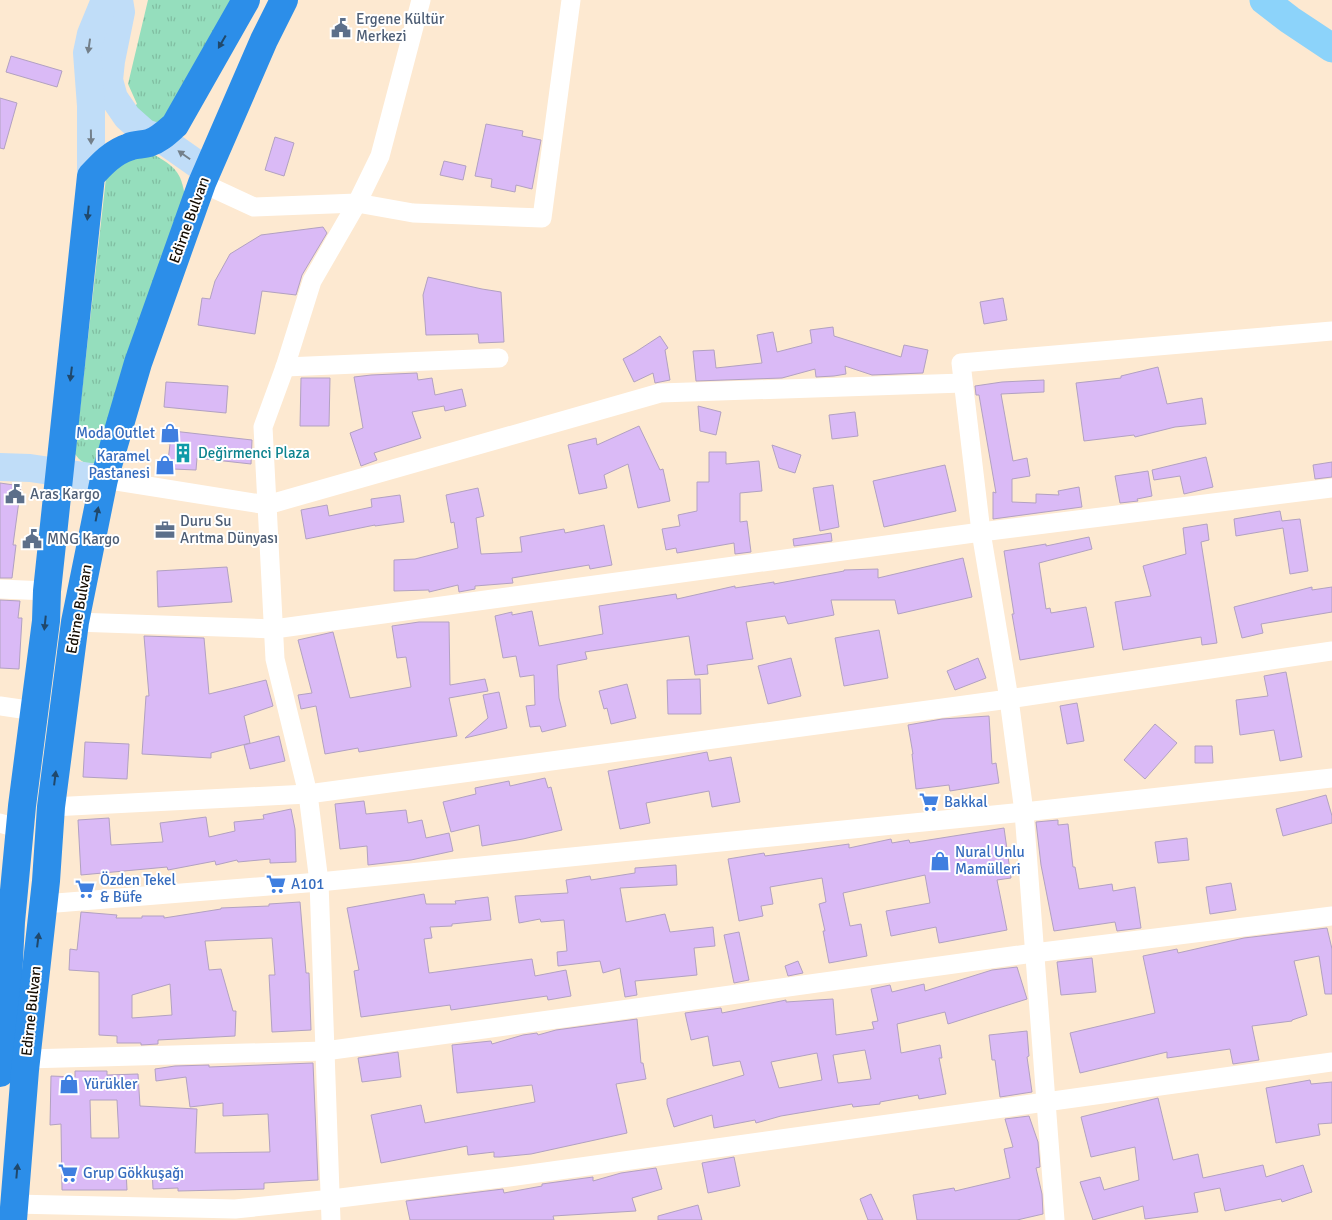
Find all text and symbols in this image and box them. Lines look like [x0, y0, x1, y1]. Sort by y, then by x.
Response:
place label: Ergene Kültür Merkezi [356, 10, 445, 45]
public building icon: Ergene Kültür Merkezi [330, 17, 352, 39]
one-way arrow [218, 35, 226, 50]
one-way arrow [85, 38, 93, 54]
one-way arrow [87, 129, 95, 145]
one-way arrow [177, 150, 190, 160]
street label: Edirne Bulvarı [165, 174, 213, 266]
one-way arrow [84, 205, 92, 221]
one-way arrow [67, 367, 75, 383]
shop icon: Moda Outlet [159, 422, 181, 444]
place label: Moda Outlet [76, 424, 155, 442]
building icon: Değirmenci Plaza [172, 442, 194, 464]
place label: Değirmenci Plaza [198, 444, 310, 462]
place label: Karamel Pastanesi [88, 447, 150, 482]
shop icon: Karamel Pastanesi [154, 454, 176, 476]
public building icon: Aras Kargo [4, 483, 26, 505]
place label: Aras Kargo [30, 485, 100, 503]
one-way arrow [93, 506, 101, 522]
place label: Duru Su Arıtma Dünyası [180, 512, 278, 547]
office icon: Duru Su Arıtma Dünyası [154, 519, 176, 541]
public building icon: MNG Kargo [21, 528, 43, 550]
place label: MNG Kargo [47, 530, 120, 548]
street label: Edirne Bulvarı [62, 563, 96, 655]
one-way arrow [41, 615, 49, 631]
one-way arrow [51, 770, 59, 786]
supermarket icon: Bakkal [918, 791, 940, 813]
place label: Bakkal [944, 793, 988, 811]
place label: Nural Unlu Mamülleri [955, 843, 1025, 878]
shop icon: Nural Unlu Mamülleri [929, 850, 951, 872]
place label: Özden Tekel & Büfe [100, 871, 176, 906]
supermarket icon: A101 [265, 873, 287, 895]
place label: A101 [291, 875, 324, 893]
supermarket icon: Özden Tekel & Büfe [74, 878, 96, 900]
one-way arrow [35, 932, 43, 948]
street label: Edirne Bulvarı [17, 965, 45, 1057]
shop icon: Yürükler [58, 1073, 80, 1095]
place label: Yürükler [84, 1075, 138, 1093]
supermarket icon: Grup Gökkuşağı [57, 1162, 79, 1184]
one-way arrow [13, 1163, 21, 1179]
place label: Grup Gökkuşağı [83, 1164, 184, 1182]

